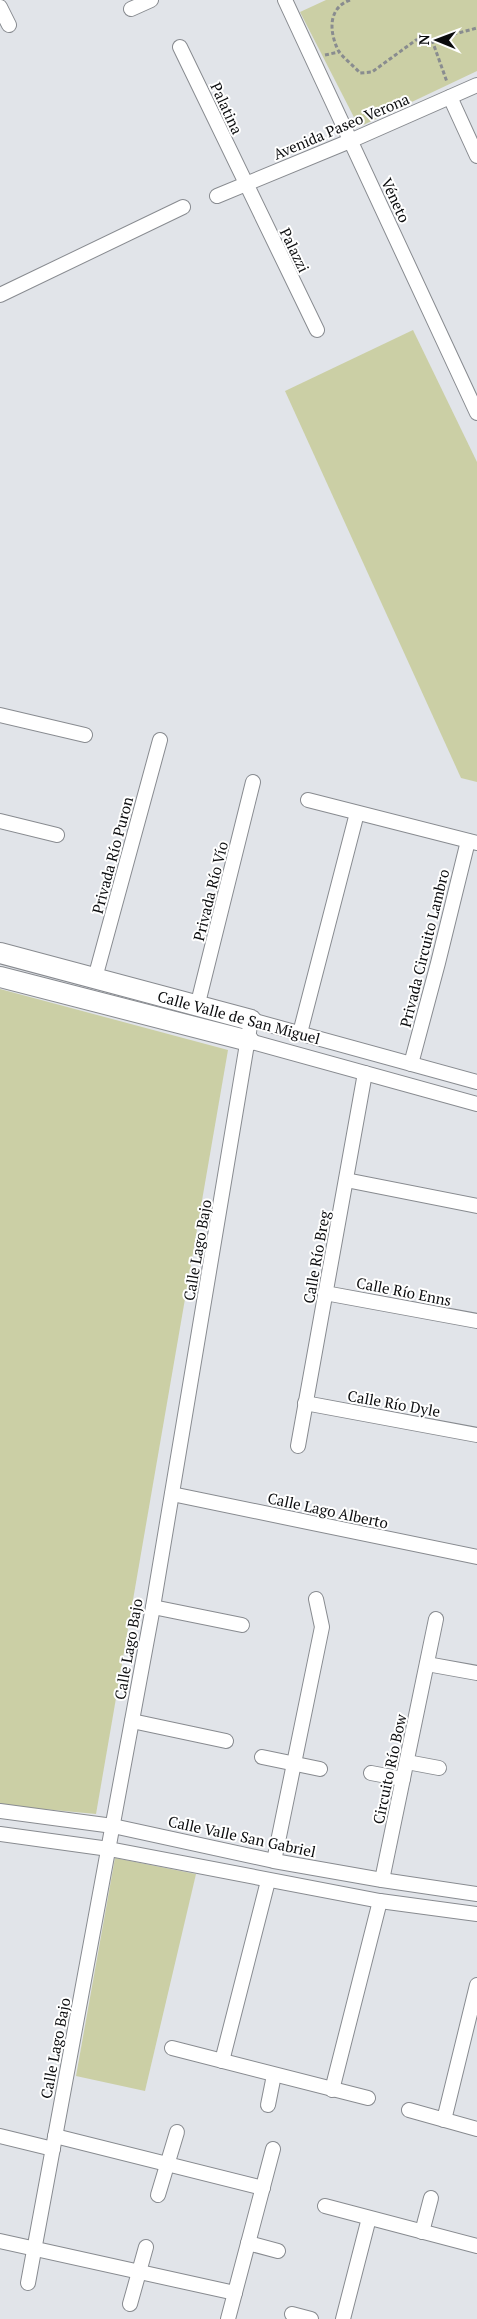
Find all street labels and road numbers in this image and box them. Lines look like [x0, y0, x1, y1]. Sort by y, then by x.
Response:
street label: Palatina [206, 79, 248, 138]
street label: Avenida Paseo Verona [270, 88, 413, 164]
street label: Véneto [377, 175, 415, 225]
street label: Palazzi [276, 224, 314, 276]
street label: Privada Río Puron [87, 794, 137, 916]
street label: Privada Río Vío [188, 839, 232, 943]
street label: Privada Circuito Lambro [395, 867, 453, 1029]
street label: Calle Valle de San Miguel [155, 986, 323, 1048]
street label: Calle Lago Bajo [178, 1198, 216, 1302]
street label: Calle Río Breg [298, 1208, 334, 1305]
street label: Calle Río Enns [355, 1272, 453, 1310]
street label: Calle Río Dyle [346, 1385, 442, 1421]
street label: Calle Lago Alberto [266, 1487, 390, 1533]
street label: Calle Lago Bajo [109, 1597, 147, 1701]
street label: Circuito Río Bow [368, 1711, 411, 1826]
street label: Calle Valle San Gabriel [166, 1811, 318, 1861]
street label: Calle Lago Bajo [35, 1996, 75, 2100]

